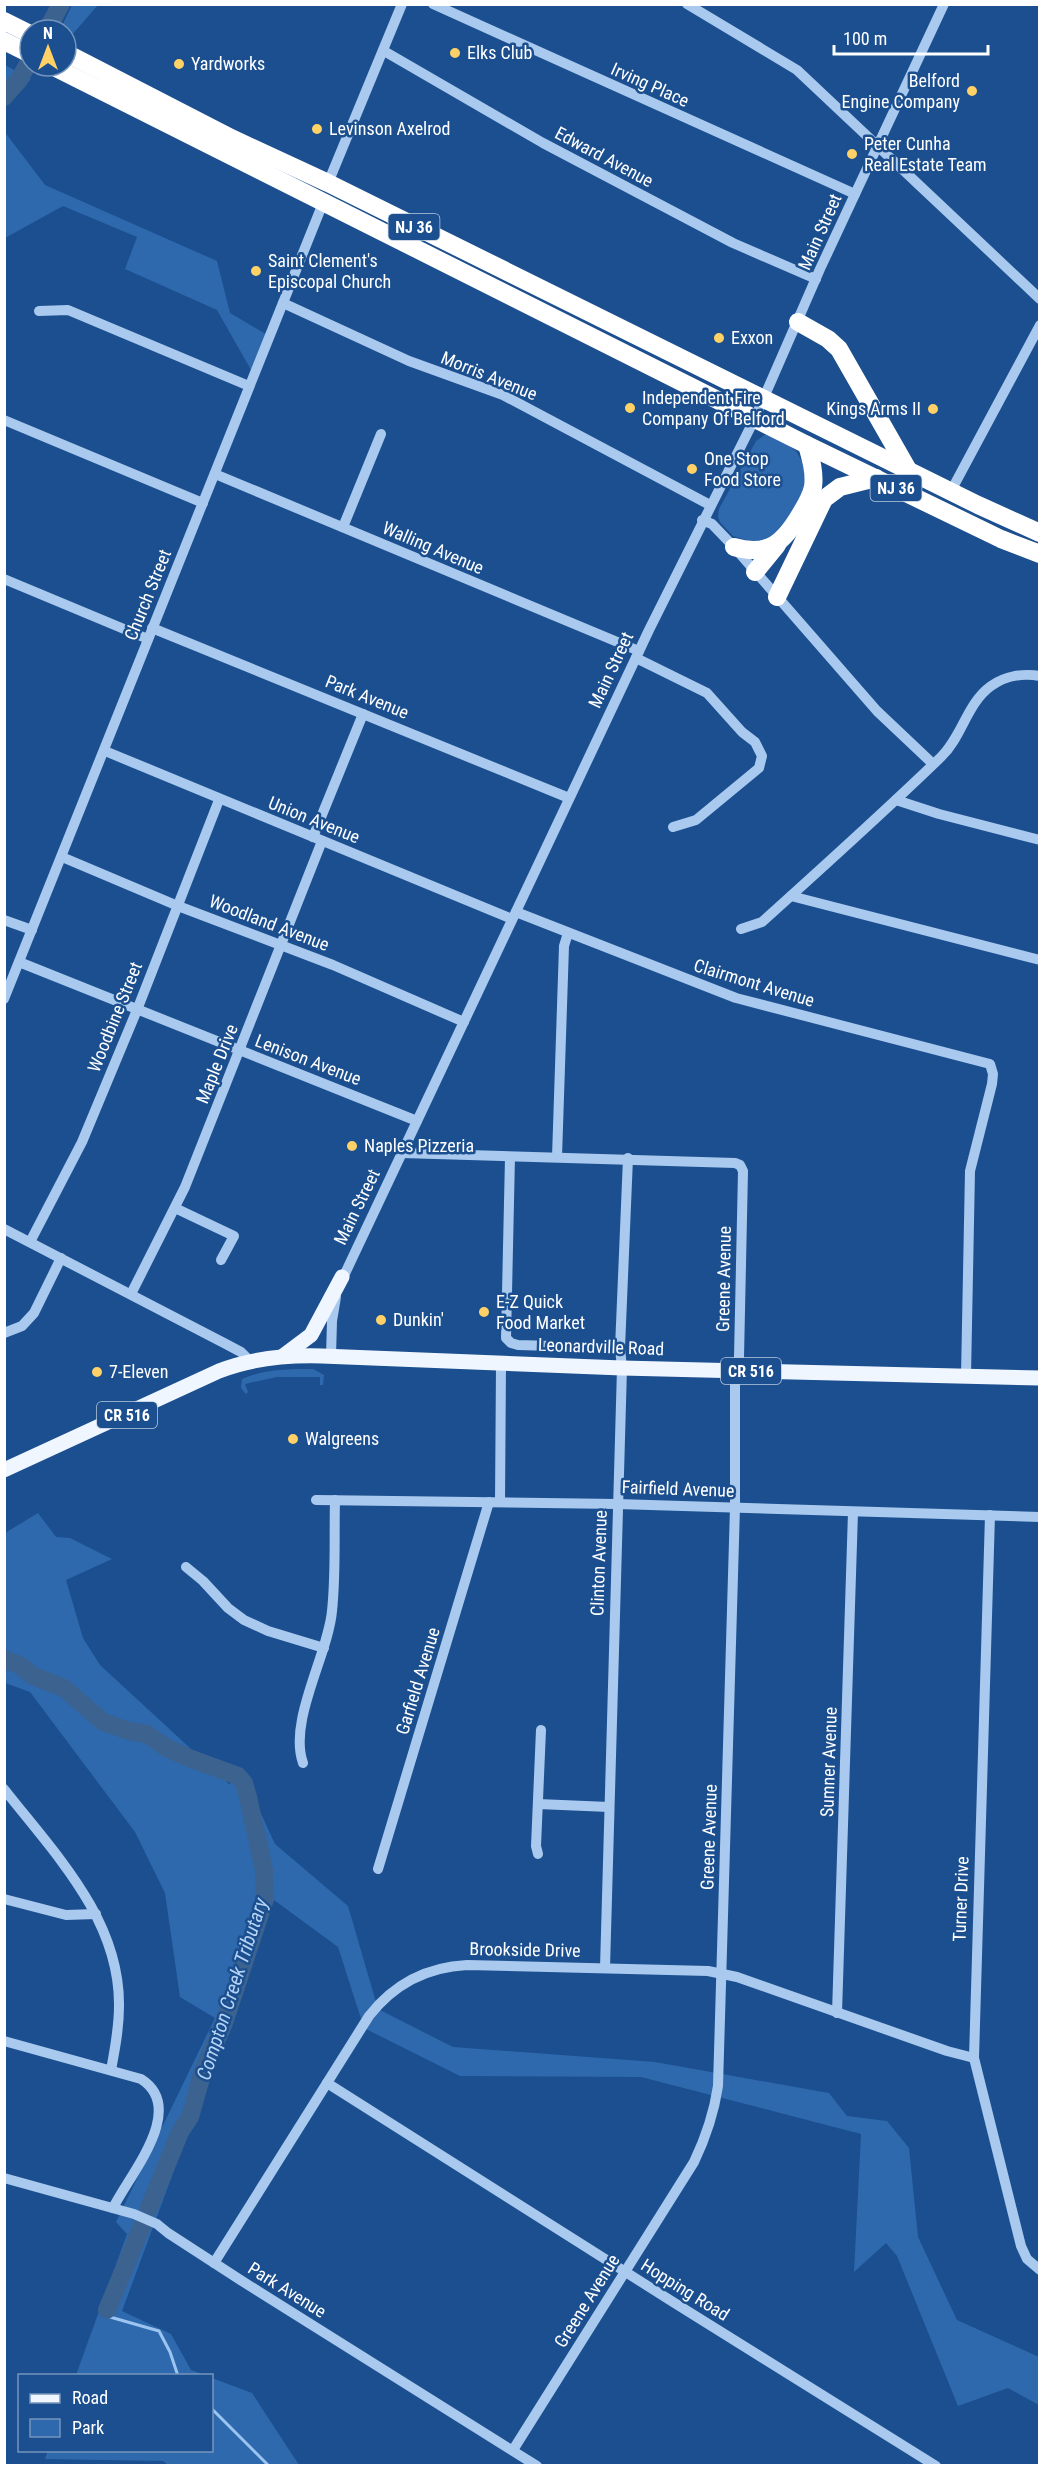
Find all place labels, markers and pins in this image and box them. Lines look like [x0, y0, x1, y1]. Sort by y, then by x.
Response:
place label: Elks Club [467, 42, 533, 63]
marker: Elks Club [448, 46, 462, 60]
place label: Yardworks [191, 53, 265, 74]
marker: Yardworks [172, 57, 186, 71]
place label: Belford Engine Company [842, 70, 961, 112]
marker: Belford Engine Company [965, 84, 979, 98]
place label: Levinson Axelrod [329, 118, 450, 139]
marker: Levinson Axelrod [310, 122, 324, 136]
place label: Peter Cunha Real Estate Team [864, 133, 987, 175]
marker: Peter Cunha Real Estate Team [845, 147, 859, 161]
place label: Saint Clement's Episcopal Church [268, 250, 391, 292]
marker: Saint Clement's Episcopal Church [249, 264, 263, 278]
place label: Exxon [731, 327, 773, 348]
marker: Exxon [712, 331, 726, 345]
place label: Independent Fire Company Of Belford [642, 387, 785, 429]
place label: Kings Arms II [826, 398, 921, 419]
marker: Independent Fire Company Of Belford [623, 401, 637, 415]
marker: Kings Arms II [926, 402, 940, 416]
place label: One Stop Food Store [704, 448, 781, 490]
marker: One Stop Food Store [685, 462, 699, 476]
place label: Naples Pizzeria [364, 1135, 474, 1156]
marker: Naples Pizzeria [345, 1139, 359, 1153]
place label: E-Z Quick Food Market [496, 1291, 585, 1333]
marker: E-Z Quick Food Market [477, 1305, 491, 1319]
place label: Dunkin' [393, 1309, 444, 1330]
marker: Dunkin' [374, 1313, 388, 1327]
place label: 7-Eleven [109, 1361, 169, 1382]
marker: 7-Eleven [90, 1365, 104, 1379]
place label: Walgreens [305, 1428, 379, 1449]
marker: Walgreens [286, 1432, 300, 1446]

